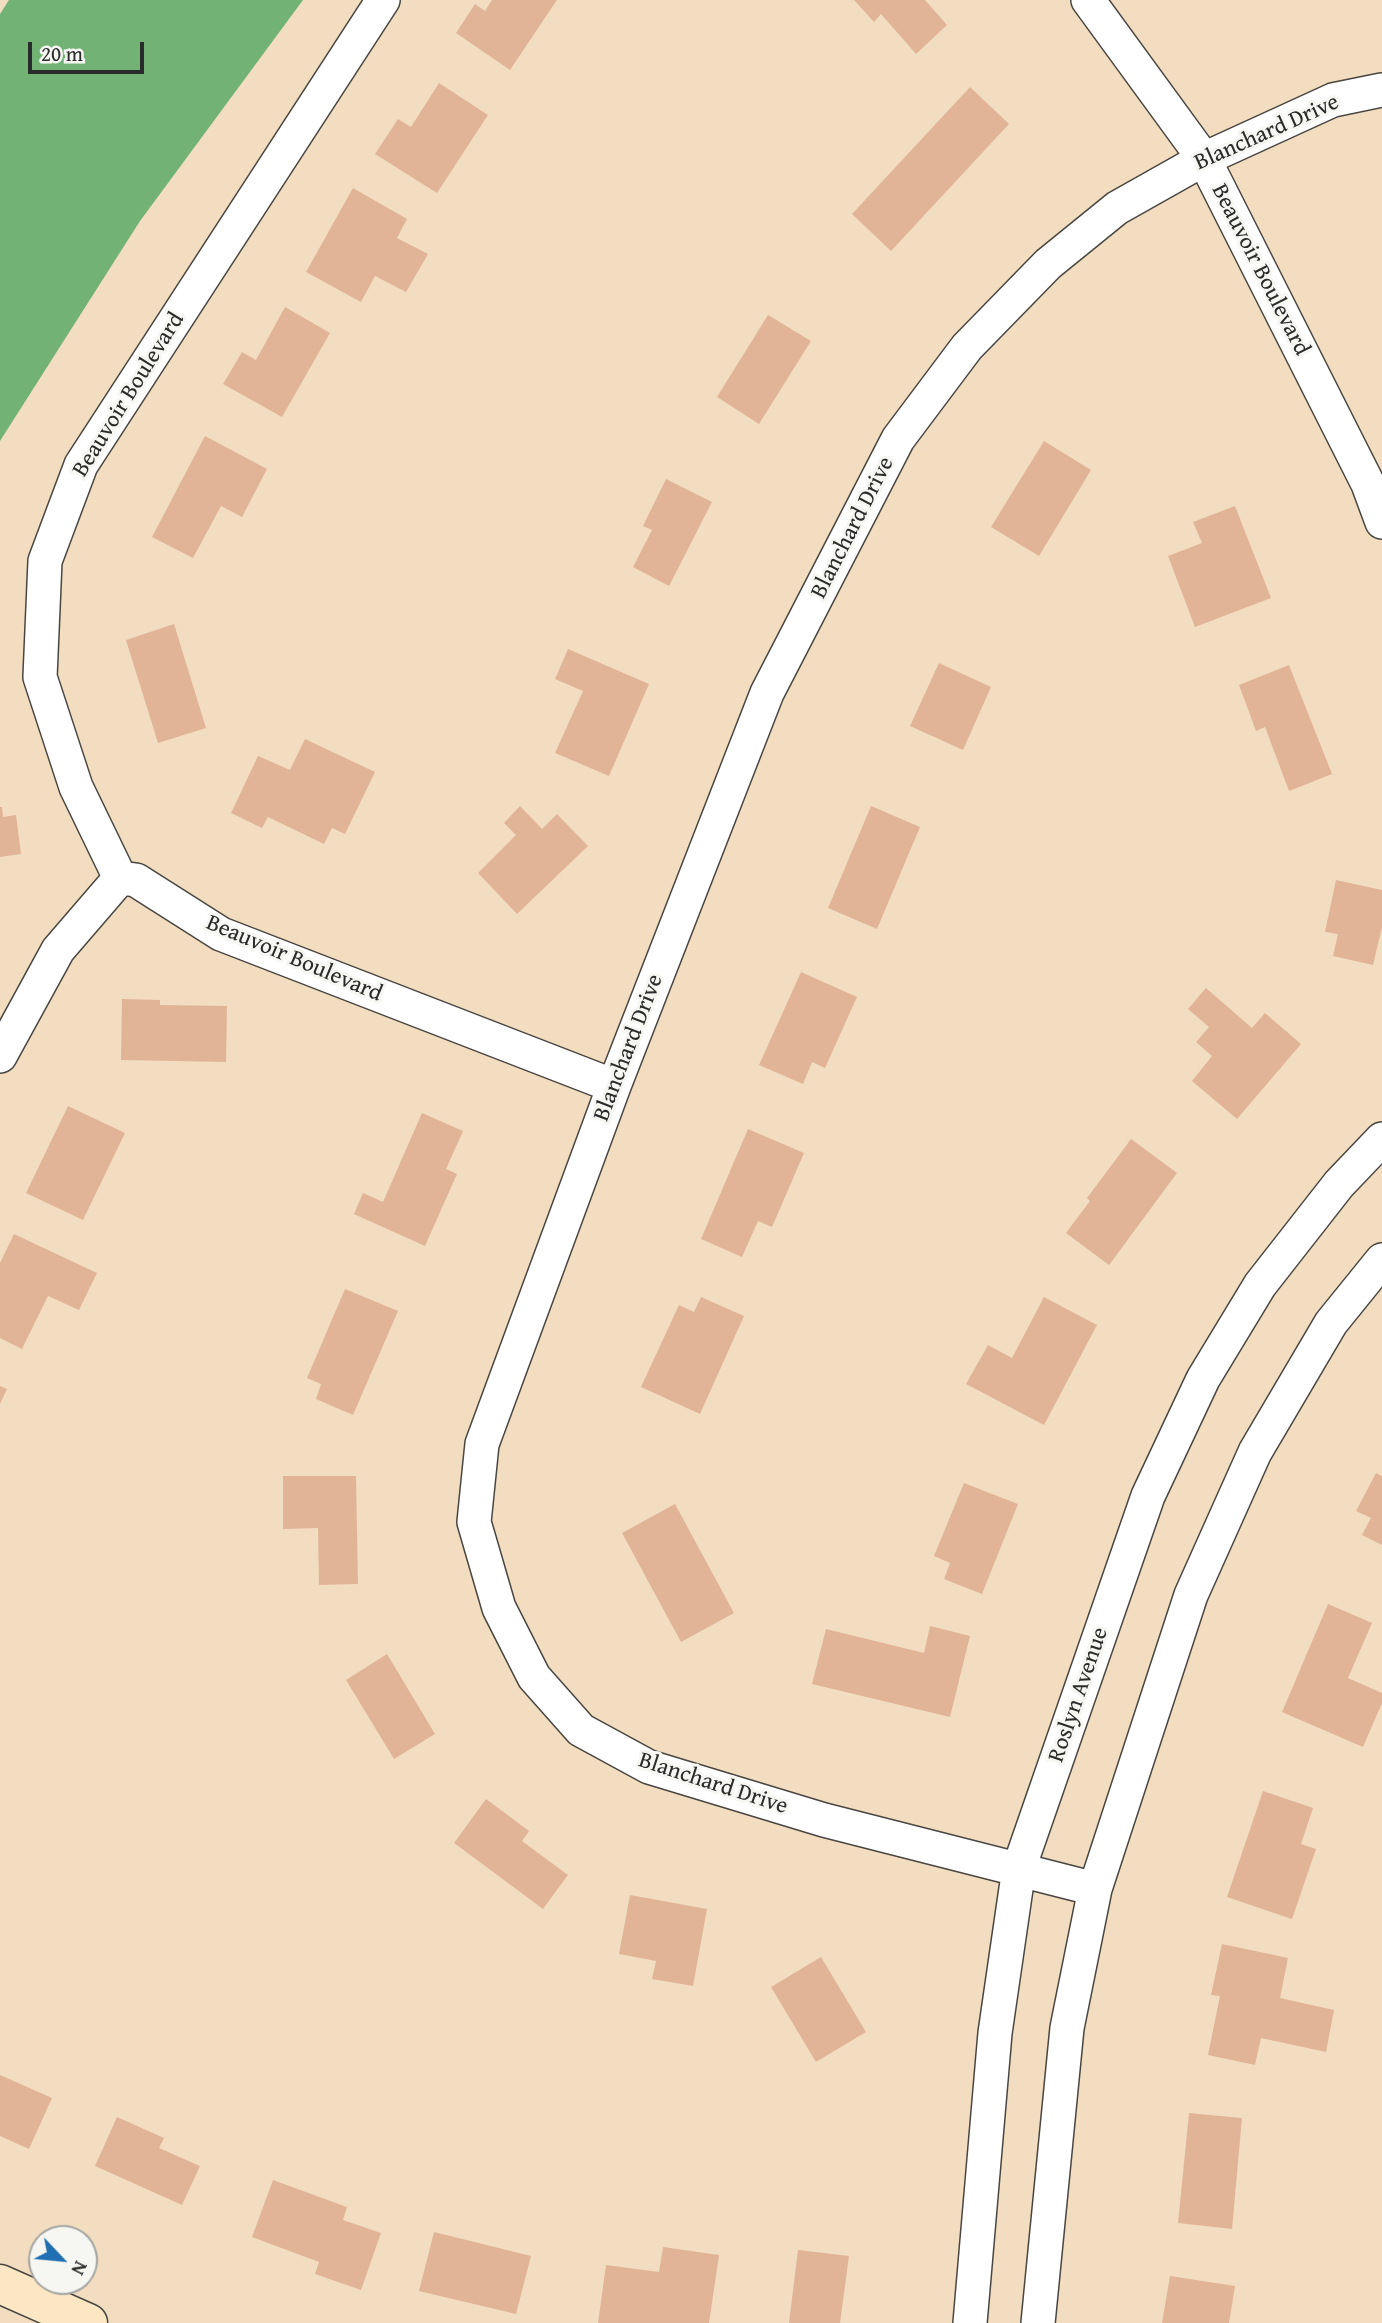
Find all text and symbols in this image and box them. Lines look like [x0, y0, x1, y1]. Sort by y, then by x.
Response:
scale bar [32, 28, 147, 72]
text: 20 m [41, 38, 83, 69]
street label: Blanchard Drive [1191, 89, 1343, 177]
street label: Beauvoir Boulevard [1205, 180, 1315, 360]
street label: Beauvoir Boulevard [67, 308, 191, 482]
street label: Blanchard Drive [805, 453, 901, 603]
street label: Beauvoir Boulevard [202, 909, 386, 1009]
street label: Blanchard Drive [588, 971, 670, 1125]
street label: Roslyn Avenue [1043, 1624, 1115, 1766]
street label: Blanchard Drive [635, 1747, 791, 1821]
north arrow [28, 2225, 98, 2295]
text: N [65, 2256, 95, 2280]

